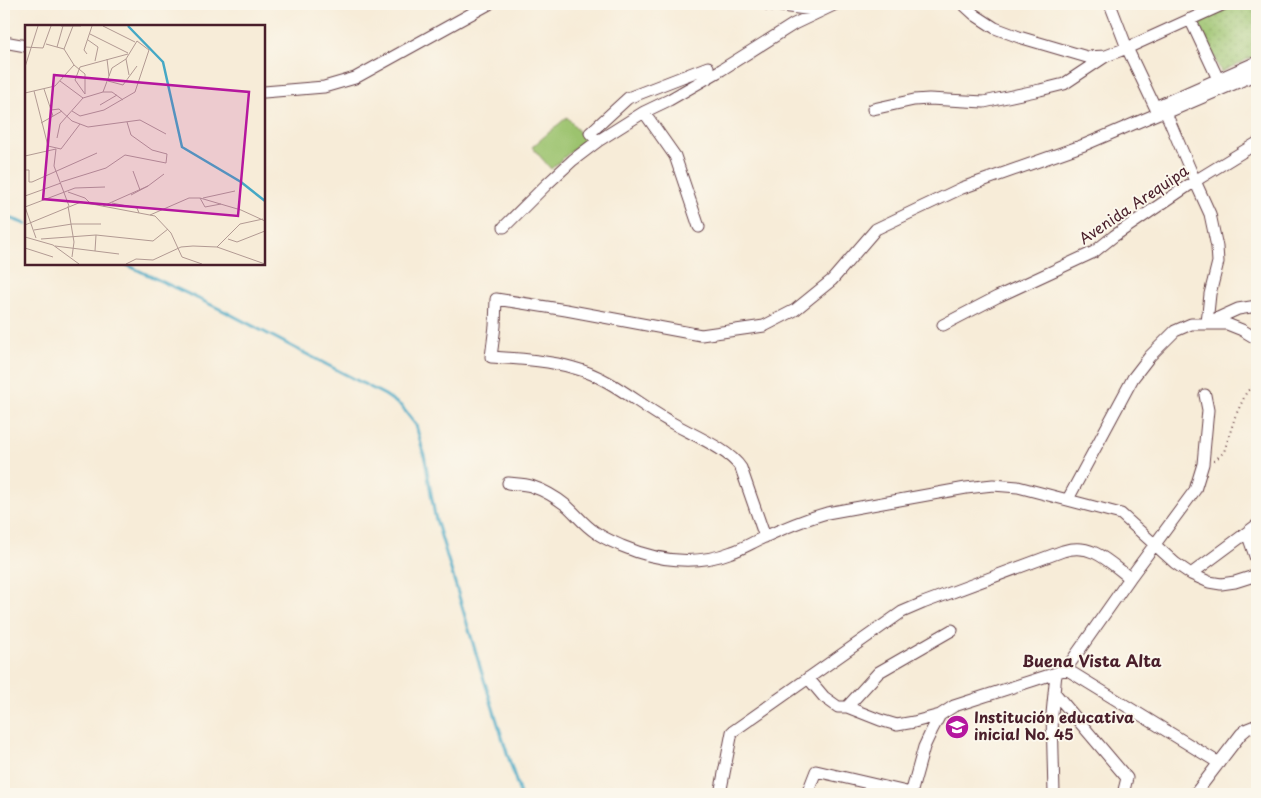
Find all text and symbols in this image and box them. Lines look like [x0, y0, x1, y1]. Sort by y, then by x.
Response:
inset map [25, 25, 265, 265]
street label: Avenida Arequipa [1074, 158, 1193, 249]
district label: Buena Vista Alta [1022, 648, 1162, 672]
place label: Institución educativa inicial No. 45 [974, 705, 1135, 745]
school or university icon: Institución educativa inicial No. 45 [944, 714, 970, 740]

